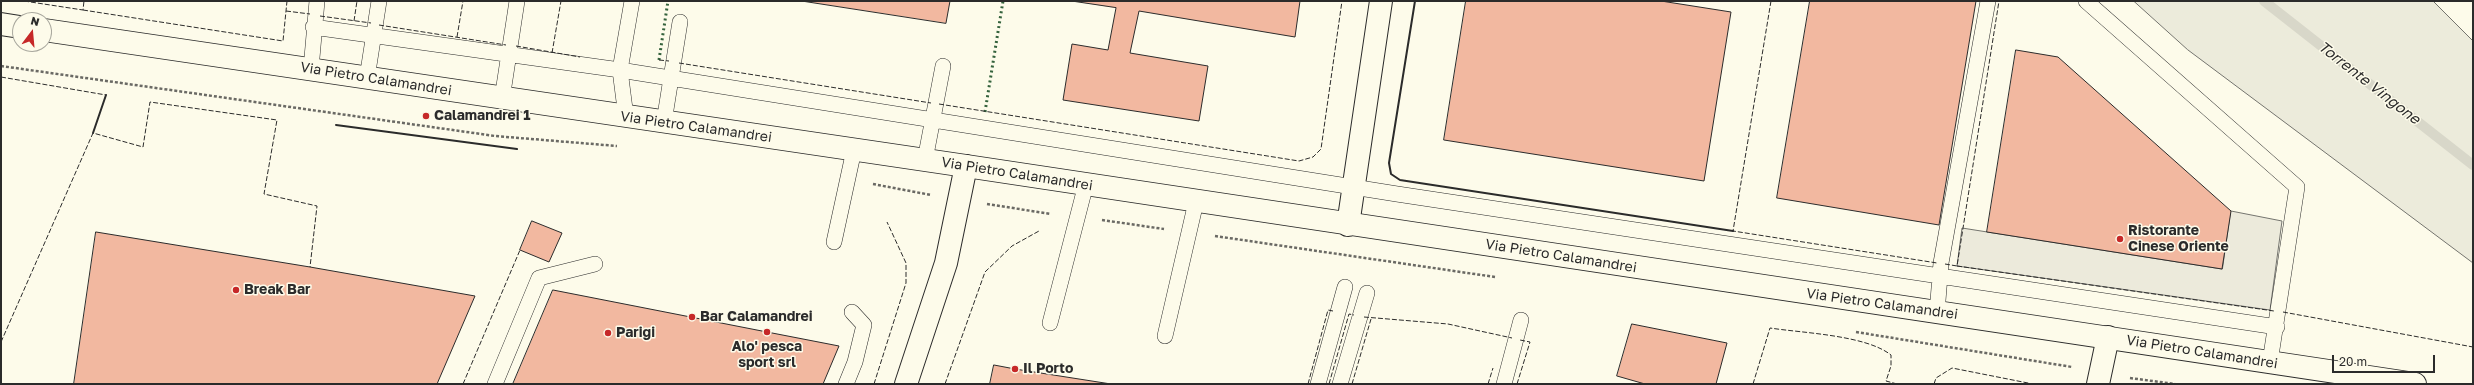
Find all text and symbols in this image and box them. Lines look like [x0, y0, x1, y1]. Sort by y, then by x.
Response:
north arrow [12, 12, 52, 52]
text: N [29, 14, 41, 28]
water label: Torrente Vingone [2315, 38, 2423, 128]
street label: Via Pietro Calamandrei [299, 59, 453, 99]
place label: Calamandrei 1 [434, 108, 530, 124]
street label: Via Pietro Calamandrei [619, 108, 773, 146]
marker: Calamandrei 1 [421, 111, 431, 121]
street label: Via Pietro Calamandrei [940, 154, 1094, 194]
place label: Ristorante Cinese Oriente [2128, 223, 2229, 256]
marker: Ristorante Cinese Oriente [2115, 234, 2125, 244]
street label: Via Pietro Calamandrei [1484, 236, 1638, 276]
place label: Break Bar [244, 282, 311, 298]
marker: Break Bar [231, 285, 241, 295]
street label: Via Pietro Calamandrei [1805, 285, 1959, 323]
place label: Bar Calamandrei [700, 309, 813, 325]
marker: Bar Calamandrei [687, 312, 697, 322]
place label: Parigi [616, 325, 655, 341]
marker: Alo' pesca sport srl [762, 327, 772, 337]
marker: Parigi [603, 328, 613, 338]
street label: Via Pietro Calamandrei [2125, 332, 2279, 372]
place label: Alo' pesca sport srl [732, 339, 802, 372]
scale bar [2334, 347, 2437, 373]
text: 20 m [2339, 354, 2367, 369]
place label: Il Porto [1023, 361, 1073, 377]
marker: Il Porto [1010, 364, 1020, 374]

